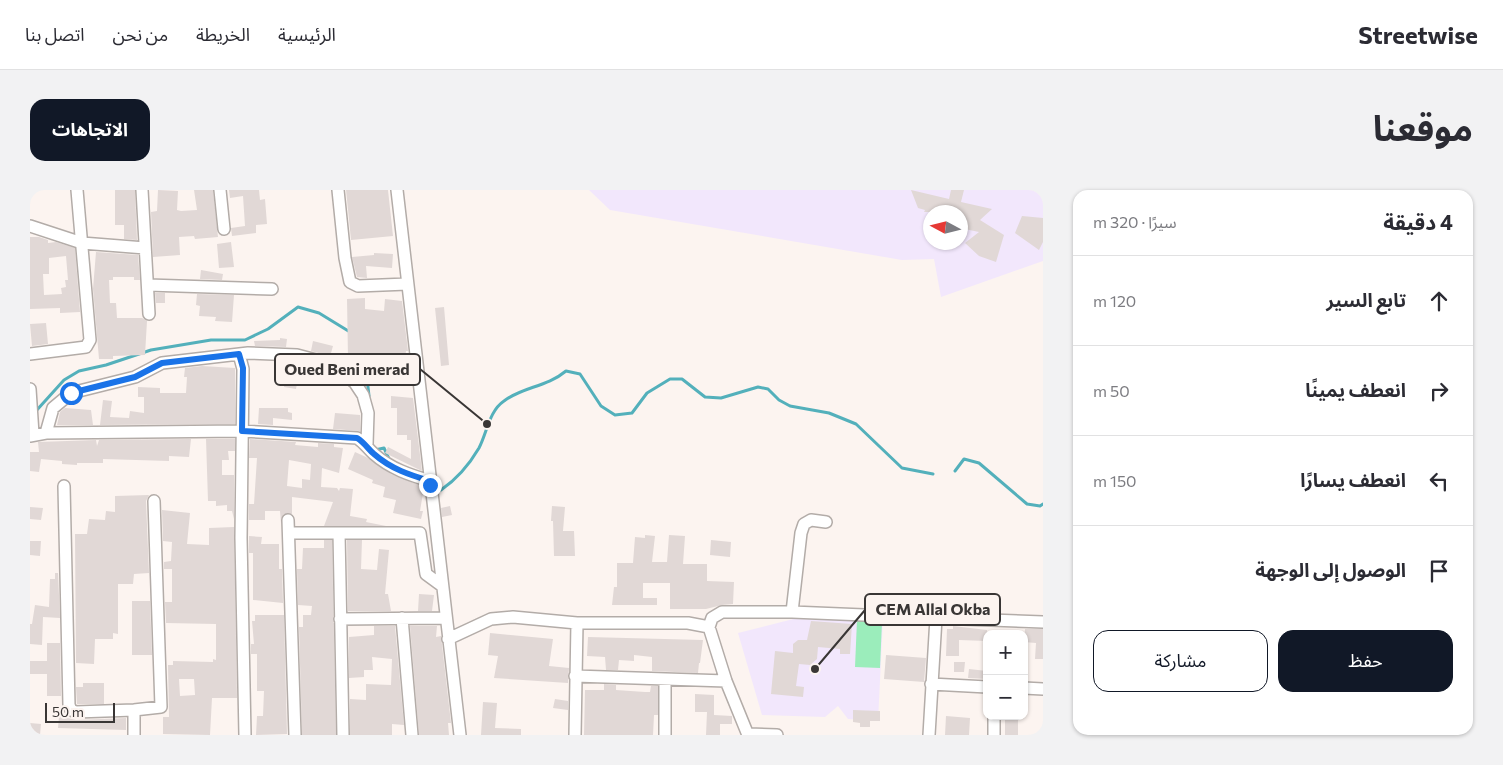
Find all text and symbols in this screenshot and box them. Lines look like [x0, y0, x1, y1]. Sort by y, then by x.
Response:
text: Streetwise [1358, 20, 1478, 49]
text: اتصل بنا [25, 23, 85, 45]
text: من نحن [113, 23, 168, 45]
text: الخريطة [196, 23, 250, 45]
text: الرئيسية [278, 23, 336, 45]
button: الاتجاهات [30, 99, 150, 161]
text: موقعنا [1373, 105, 1473, 148]
north arrow [923, 205, 968, 250]
text: 4 دقيقة [1383, 209, 1453, 234]
text: سيرًا · 320 m [1093, 212, 1177, 231]
icon: ahead [1425, 287, 1453, 315]
text: تابع السير [1326, 288, 1406, 311]
text: 120 m [1093, 291, 1136, 310]
callout: Oued Beni merad [275, 354, 420, 385]
text: Oued Beni merad [284, 359, 410, 378]
icon: right [1425, 377, 1453, 405]
text: انعطف يمينًا [1305, 378, 1406, 401]
text: 50 m [1093, 381, 1130, 400]
route start [60, 382, 83, 405]
icon: left [1425, 467, 1453, 495]
text: انعطف يسارًا [1300, 468, 1406, 491]
text: 150 m [1093, 471, 1137, 490]
route end [419, 474, 442, 497]
icon: arrive [1425, 557, 1453, 585]
text: الوصول إلى الوجهة [1255, 558, 1406, 581]
callout: CEM Allal Okba [865, 594, 1000, 625]
text: CEM Allal Okba [875, 599, 991, 618]
map controls [983, 630, 1028, 720]
button: + [983, 630, 1028, 675]
button: مشاركة [1093, 630, 1268, 692]
button: حفظ [1278, 630, 1453, 692]
button: − [983, 675, 1028, 720]
scale bar [45, 700, 115, 723]
text: 50 m [52, 703, 84, 720]

